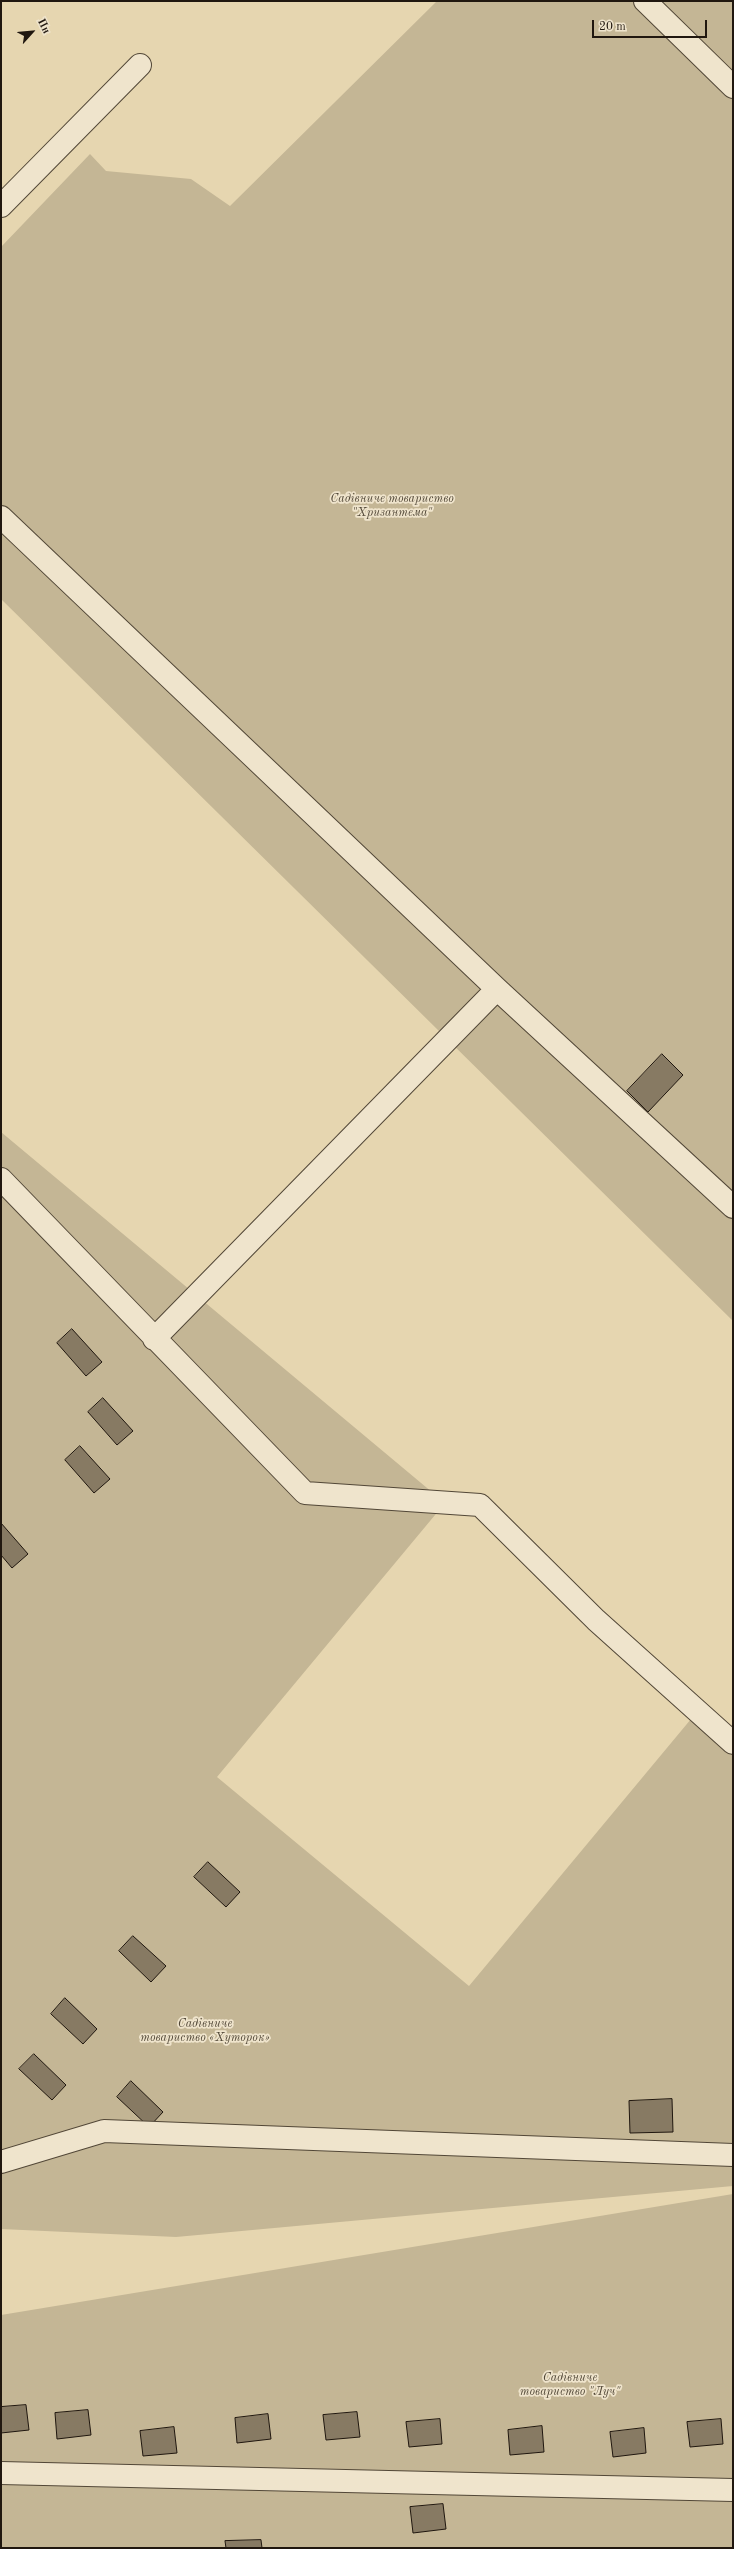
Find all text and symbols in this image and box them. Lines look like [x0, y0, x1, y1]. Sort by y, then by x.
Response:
north arrow [12, 12, 52, 52]
scale bar [594, 12, 709, 38]
text: Пн [35, 17, 51, 36]
text: 20 m [599, 21, 626, 33]
park label: Садівниче товариство "Хризантема" [330, 492, 454, 520]
park label: Садівниче товариство «Хуторок» [140, 2017, 270, 2045]
park label: Садівниче товариство "Луч" [520, 2371, 620, 2399]

